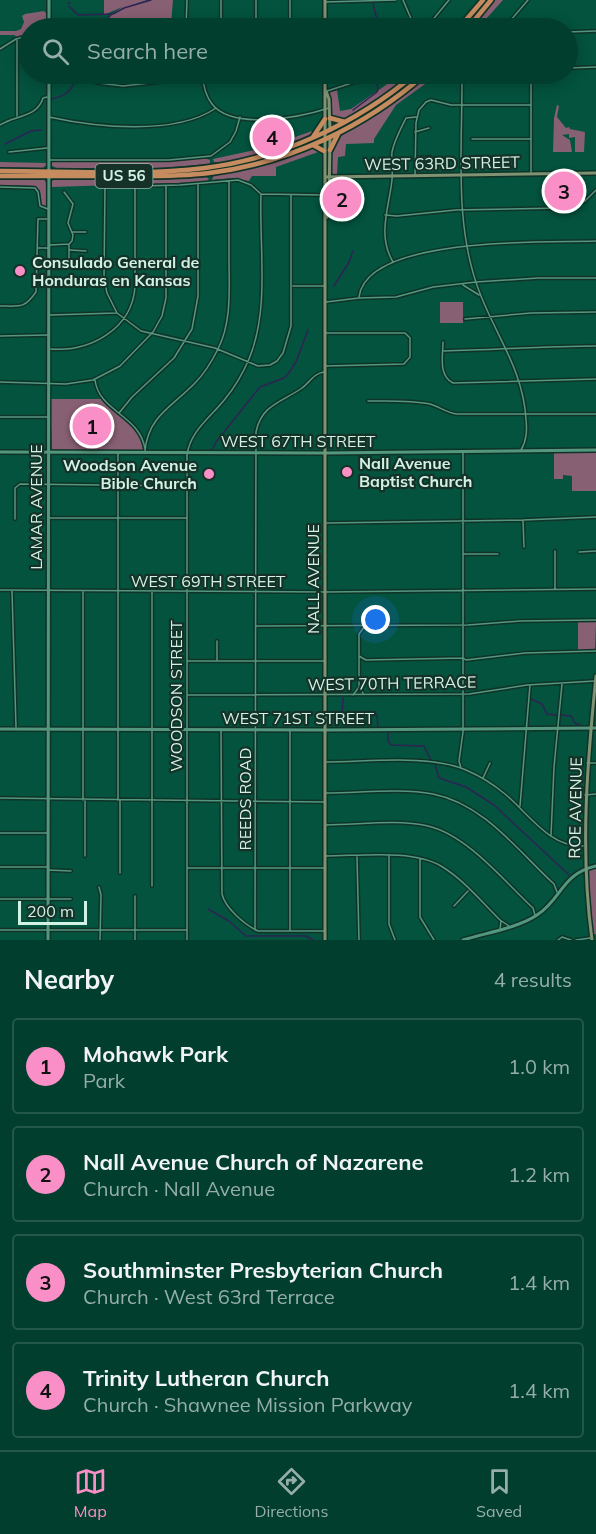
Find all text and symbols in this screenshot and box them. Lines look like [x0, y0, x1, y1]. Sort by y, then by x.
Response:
search box [18, 18, 578, 84]
icon: search [39, 35, 72, 68]
text: Search here [87, 37, 208, 65]
pin: 4 [252, 114, 292, 160]
street label: WEST 63RD STREET [364, 152, 520, 174]
road number: US 56 [96, 164, 152, 188]
pin: 3 [544, 168, 584, 213]
pin: 2 [322, 176, 362, 222]
place label: Consulado General de Honduras en Kansas [32, 252, 200, 290]
marker: Consulado General de Honduras en Kansas [13, 264, 27, 278]
pin: 1 [72, 404, 112, 448]
street label: WEST 67TH STREET [221, 431, 376, 451]
street label: LAMAR AVENUE [26, 444, 46, 570]
place label: Nall Avenue Baptist Church [359, 453, 472, 491]
place label: Woodson Avenue Bible Church [63, 455, 197, 493]
marker: Nall Avenue Baptist Church [340, 465, 354, 479]
marker: Woodson Avenue Bible Church [202, 467, 216, 481]
street label: NALL AVENUE [303, 524, 323, 634]
street label: WEST 69TH STREET [131, 571, 286, 591]
your location [361, 605, 390, 634]
street label: WOODSON STREET [166, 620, 186, 772]
street label: WEST 70TH TERRACE [307, 672, 477, 694]
street label: WEST 71ST STREET [222, 708, 374, 728]
street label: REEDS ROAD [235, 748, 255, 850]
street label: ROE AVENUE [564, 757, 586, 859]
scale bar [18, 898, 87, 926]
text: 200 m [27, 901, 74, 921]
text: Nearby [24, 963, 114, 996]
text: 4 results [494, 967, 572, 992]
text: Mohawk Park [83, 1040, 228, 1068]
text: 1 [40, 1054, 52, 1079]
text: 1.0 km [508, 1054, 570, 1079]
text: Park [83, 1068, 125, 1093]
text: Nall Avenue Church of Nazarene [83, 1148, 423, 1176]
text: 2 [40, 1162, 52, 1187]
text: 1.2 km [508, 1162, 570, 1187]
text: Church · Nall Avenue [83, 1176, 275, 1201]
text: Southminster Presbyterian Church [83, 1256, 443, 1284]
text: 3 [40, 1270, 52, 1295]
text: 1.4 km [508, 1270, 570, 1295]
text: Church · West 63rd Terrace [83, 1284, 335, 1309]
text: Trinity Lutheran Church [83, 1364, 329, 1392]
text: 4 [40, 1378, 52, 1403]
text: 1.4 km [508, 1378, 570, 1403]
text: Church · Shawnee Mission Parkway [83, 1392, 412, 1417]
tab: Map [74, 1465, 107, 1521]
tab: Directions [254, 1465, 328, 1521]
tab: Saved [476, 1465, 522, 1521]

